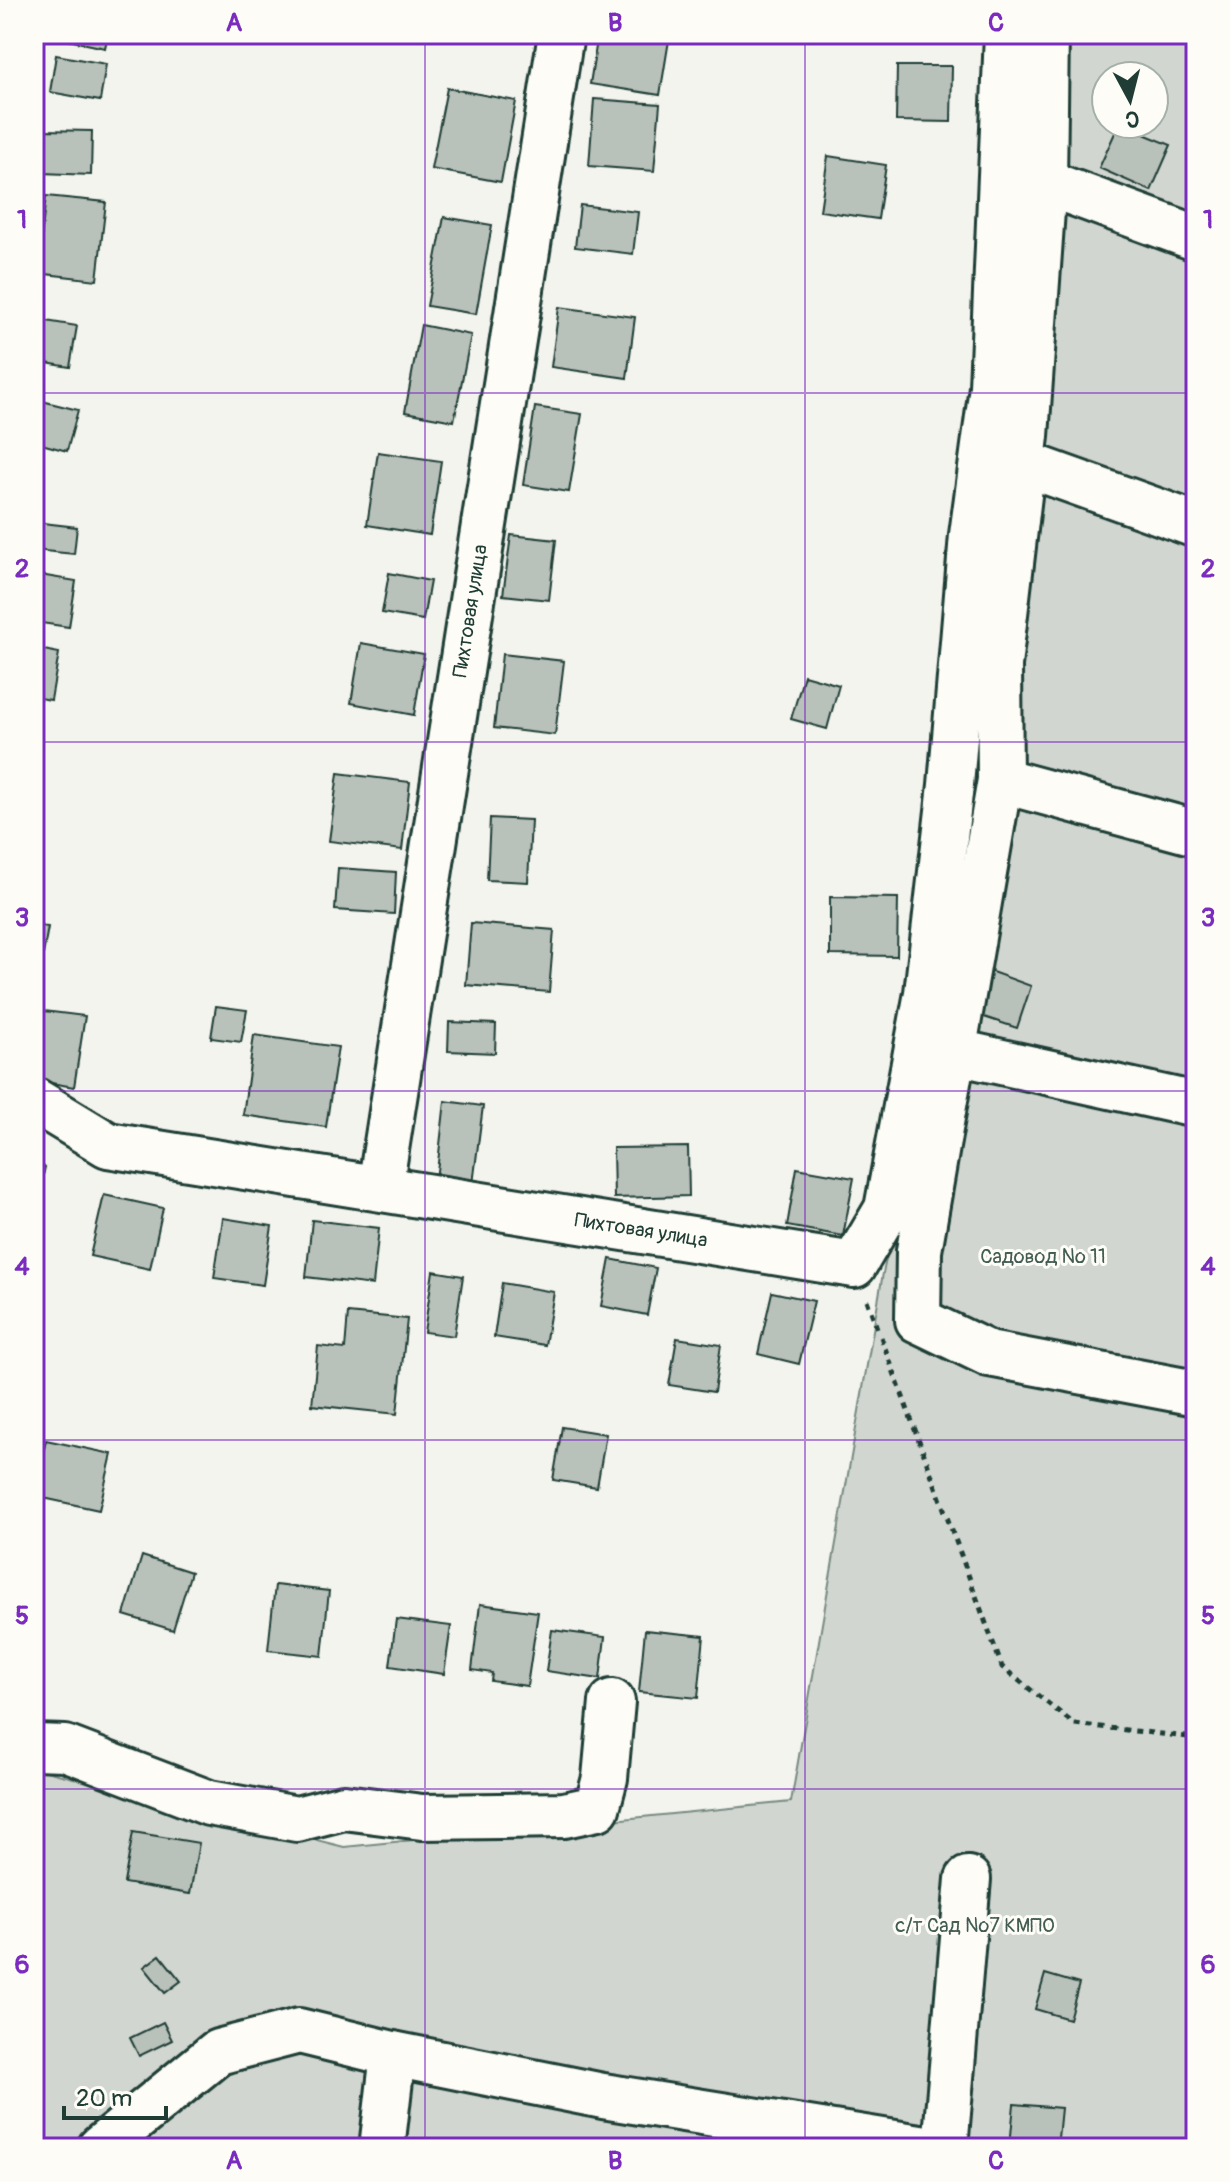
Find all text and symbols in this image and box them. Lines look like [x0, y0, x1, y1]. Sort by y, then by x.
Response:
text: A [226, 7, 243, 39]
text: B [608, 7, 622, 39]
text: C [988, 7, 1004, 39]
north arrow [1090, 60, 1170, 140]
text: С [1123, 104, 1141, 134]
text: 1 [17, 204, 27, 236]
text: 1 [1203, 204, 1213, 236]
street label: Пихтовая улица [447, 543, 493, 679]
text: 2 [15, 553, 29, 585]
text: 2 [1201, 553, 1215, 585]
text: 3 [15, 902, 29, 934]
text: 3 [1201, 902, 1215, 934]
street label: Пихтовая улица [573, 1207, 709, 1253]
park label: Садовод № 11 [980, 1244, 1106, 1269]
text: 4 [14, 1251, 30, 1283]
text: 4 [1200, 1251, 1216, 1283]
text: 5 [15, 1600, 29, 1632]
text: 5 [1201, 1600, 1215, 1632]
park label: с/т Сад №7 КМПО [895, 1913, 1055, 1938]
text: 6 [14, 1949, 30, 1981]
text: 6 [1200, 1949, 1216, 1981]
scale bar [64, 2070, 166, 2120]
text: 20 m [76, 2084, 132, 2113]
text: A [226, 2145, 243, 2177]
text: B [608, 2145, 622, 2177]
text: C [988, 2145, 1004, 2177]

